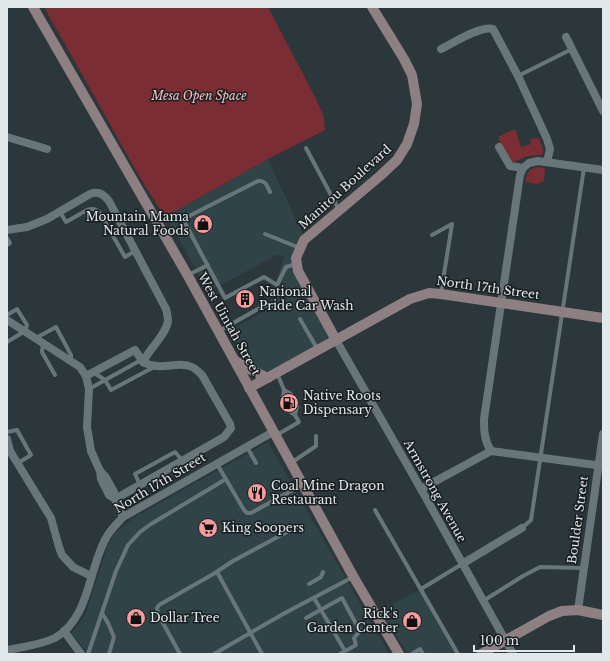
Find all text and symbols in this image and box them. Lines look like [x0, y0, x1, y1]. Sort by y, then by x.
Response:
park label: Mesa Open Space [150, 88, 247, 103]
street label: Manitou Boulevard [295, 141, 394, 232]
place label: Mountain Mama Natural Foods [86, 209, 189, 238]
shop icon: Mountain Mama Natural Foods [192, 213, 214, 235]
street label: West Uintah Street [195, 269, 264, 378]
street label: North 17th Street [436, 273, 541, 302]
place label: National Pride Car Wash [259, 284, 354, 313]
building icon: National Pride Car Wash [234, 288, 256, 310]
place label: Native Roots Dispensary [303, 388, 381, 417]
fuel station icon: Native Roots Dispensary [278, 392, 300, 414]
street label: Armstrong Avenue [400, 436, 470, 545]
street label: North 17th Street [111, 449, 209, 516]
street label: Boulder Street [564, 474, 591, 565]
place label: Coal Mine Dragon Restaurant [271, 478, 384, 507]
restaurant icon: Coal Mine Dragon Restaurant [246, 482, 268, 504]
supermarket icon: King Soopers [197, 517, 219, 539]
place label: King Soopers [222, 520, 304, 535]
place label: Rick's Garden Center [307, 606, 398, 635]
shop icon: Dollar Tree [125, 607, 147, 629]
place label: Dollar Tree [150, 610, 220, 625]
shop icon: Rick's Garden Center [401, 610, 423, 632]
scale bar [474, 627, 574, 653]
text: 100 m [480, 633, 519, 648]

